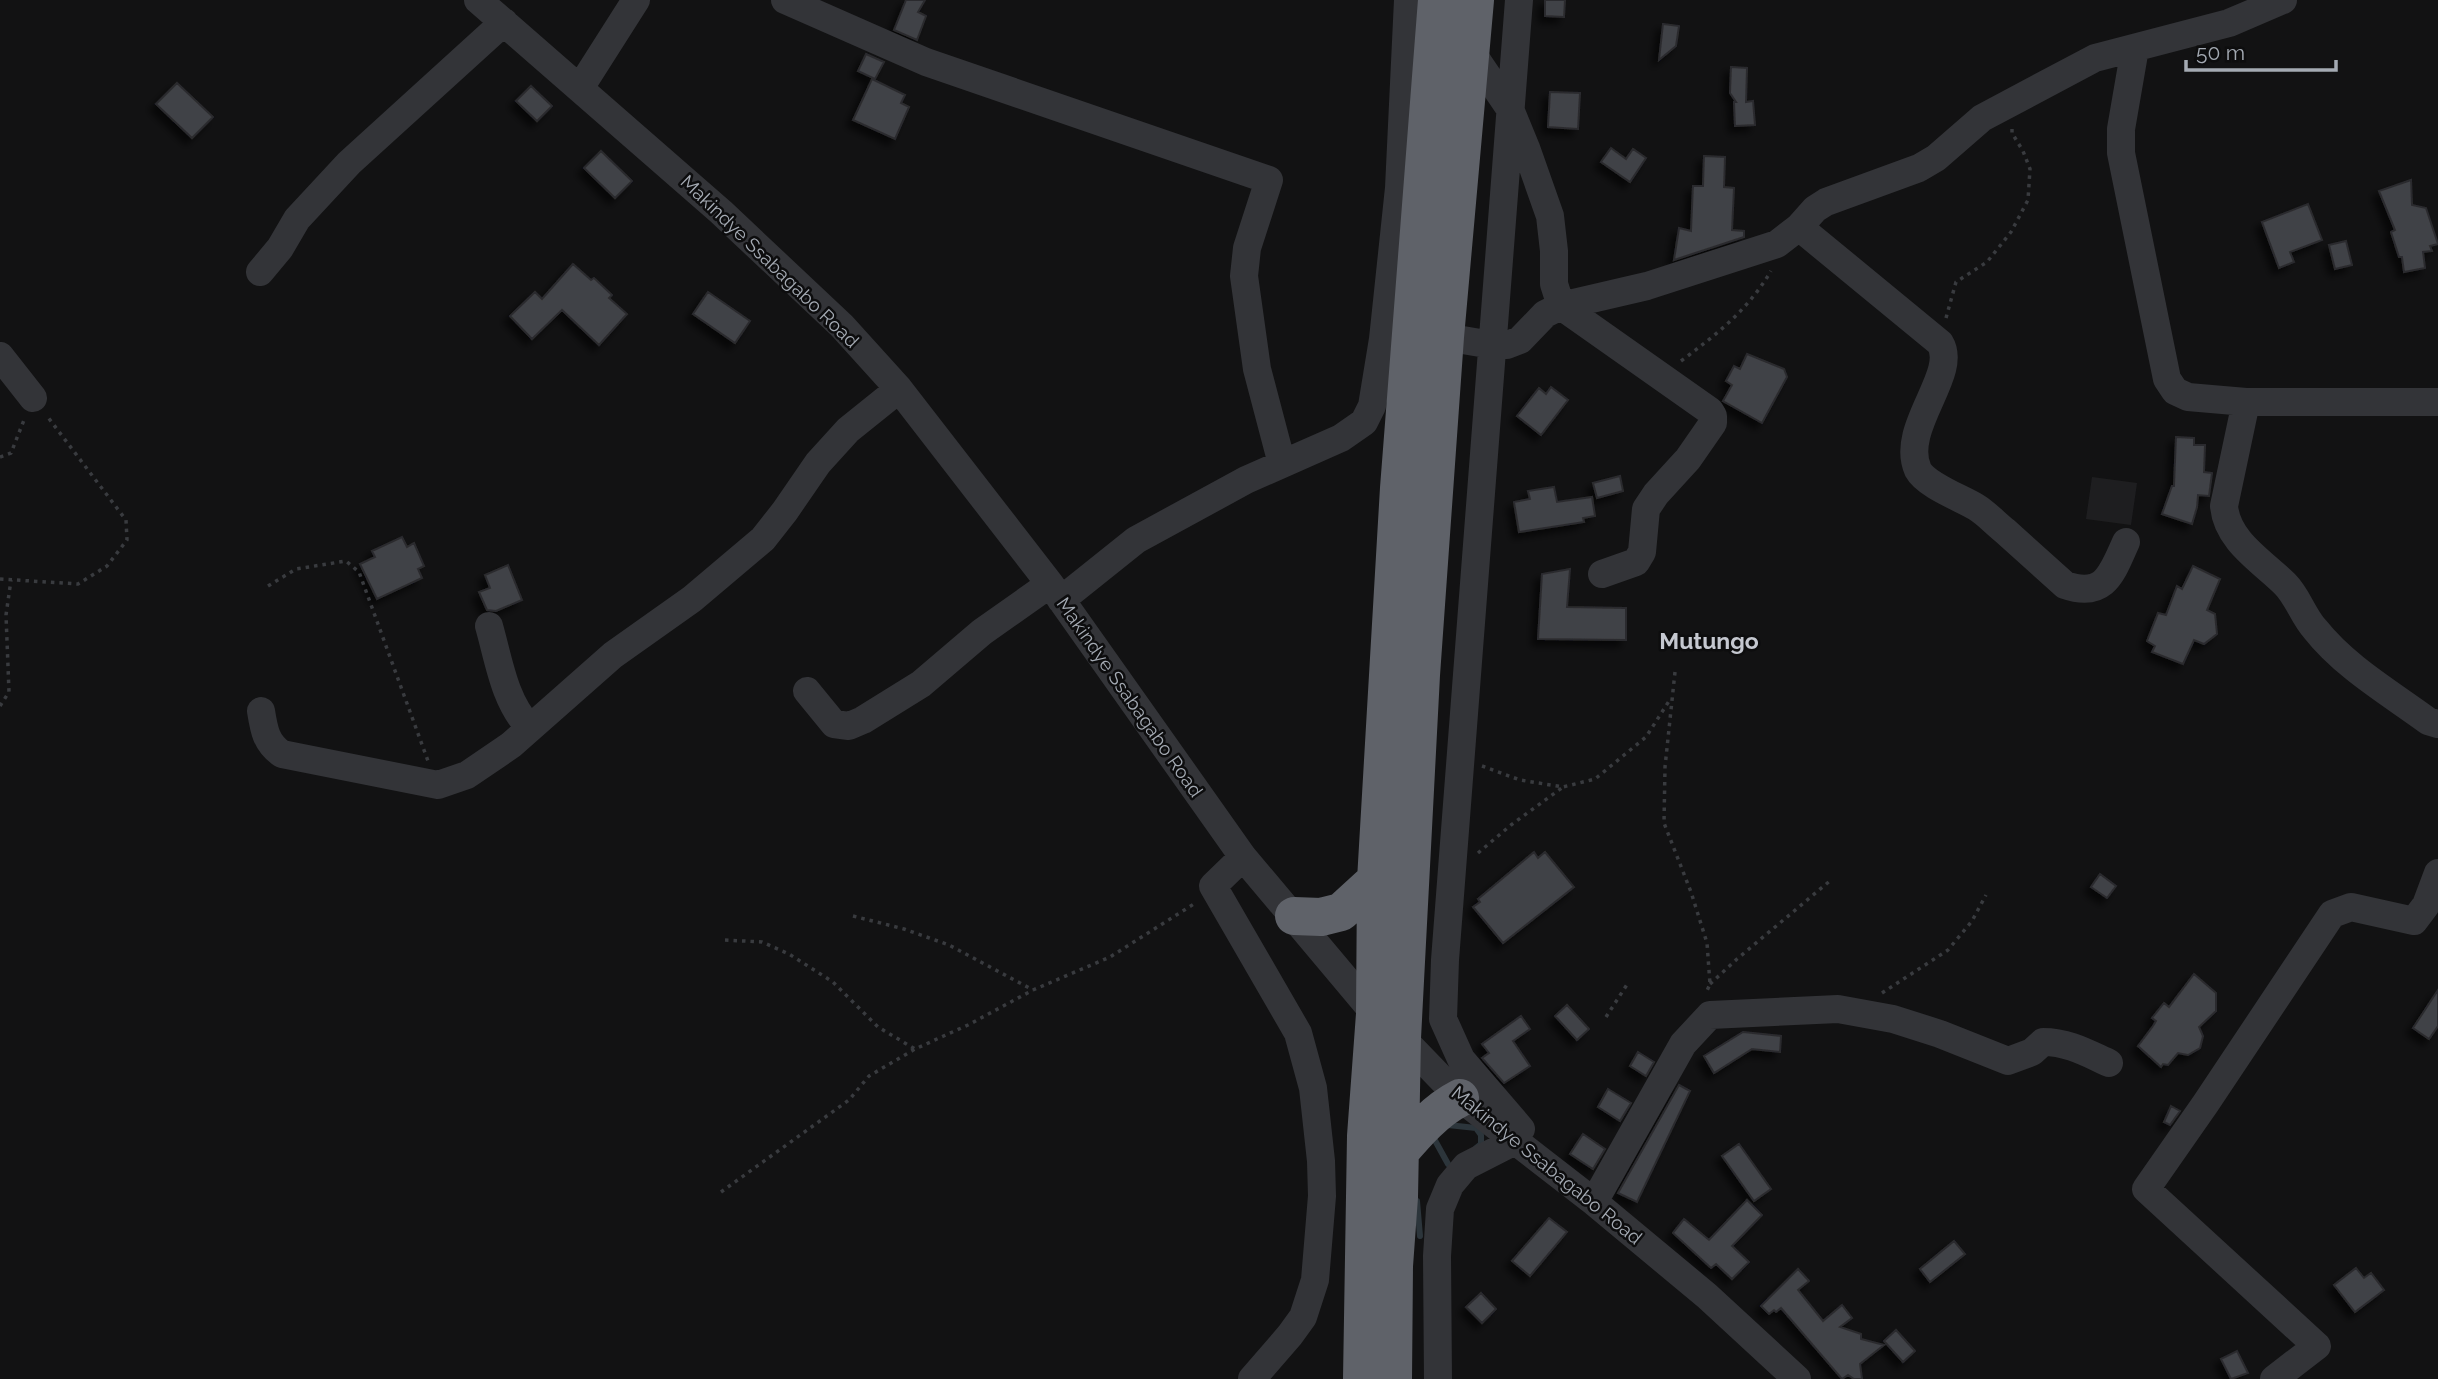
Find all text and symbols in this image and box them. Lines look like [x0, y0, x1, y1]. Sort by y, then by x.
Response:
scale bar [2186, 28, 2336, 72]
text: 50 m [2196, 40, 2245, 65]
street label: Makindye Ssabagabo Road [677, 170, 863, 352]
street label: Makindye Ssabagabo Road [1053, 593, 1207, 801]
district label: Mutungo [1659, 627, 1759, 654]
street label: Makindye Ssabagabo Road [1447, 1081, 1647, 1249]

